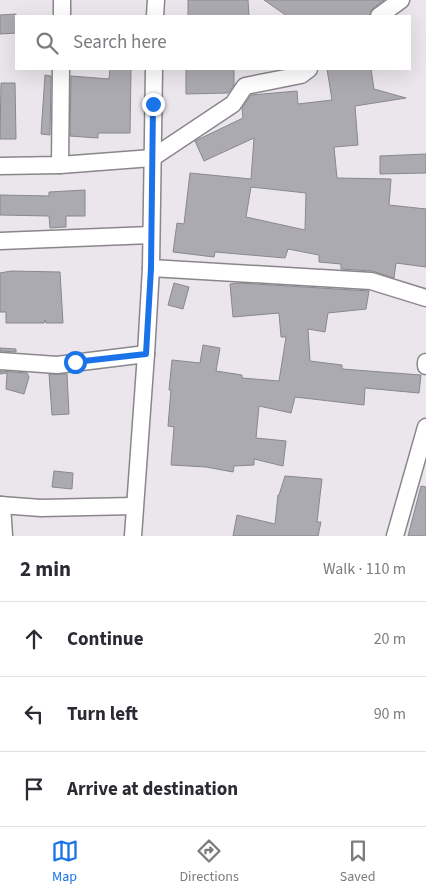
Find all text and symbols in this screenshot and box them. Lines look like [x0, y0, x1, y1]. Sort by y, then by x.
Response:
search box [15, 15, 411, 70]
icon: search [33, 29, 61, 57]
text: Search here [73, 29, 167, 56]
route end [142, 93, 165, 116]
route start [64, 351, 87, 374]
text: 2 min [20, 554, 71, 584]
text: Walk · 110 m [323, 558, 406, 580]
icon: ahead [20, 625, 48, 653]
text: Continue [67, 626, 144, 653]
text: 20 m [374, 628, 406, 650]
icon: left [20, 700, 48, 728]
text: Turn left [67, 701, 138, 728]
text: 90 m [374, 703, 406, 725]
icon: arrive [20, 775, 48, 803]
text: Arrive at destination [67, 776, 238, 803]
tab: Map [51, 837, 79, 887]
tab: Directions [180, 837, 239, 887]
tab: Saved [340, 837, 375, 887]

